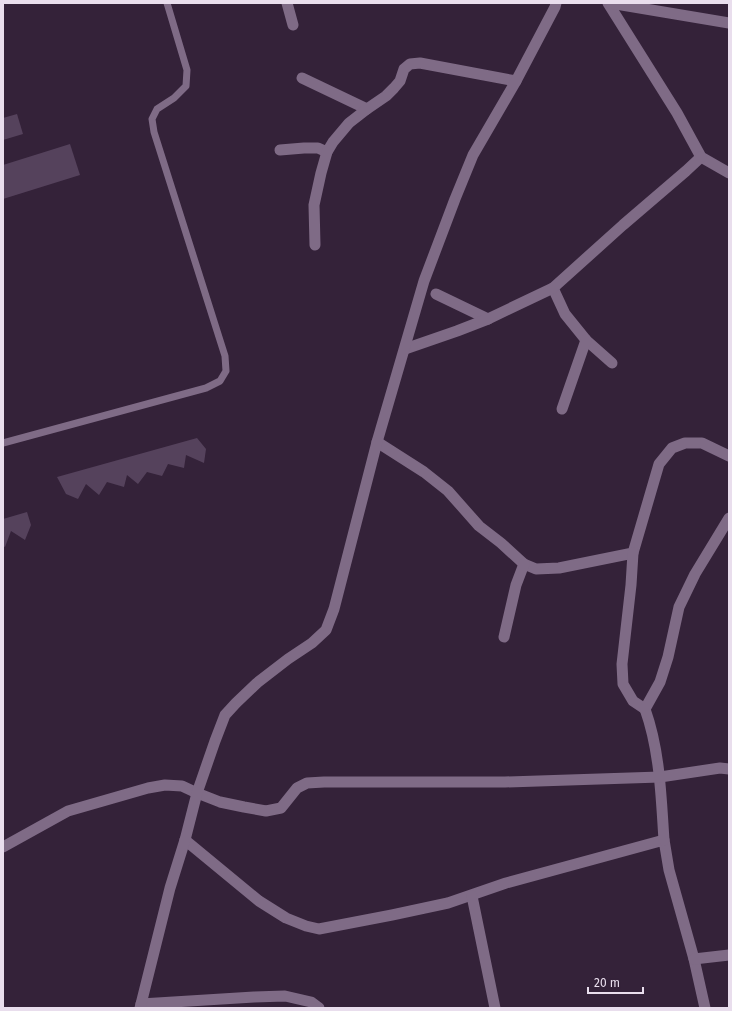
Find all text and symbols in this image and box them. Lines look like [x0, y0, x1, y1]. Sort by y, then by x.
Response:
scale bar [588, 969, 643, 995]
text: 20 m [594, 976, 620, 990]

